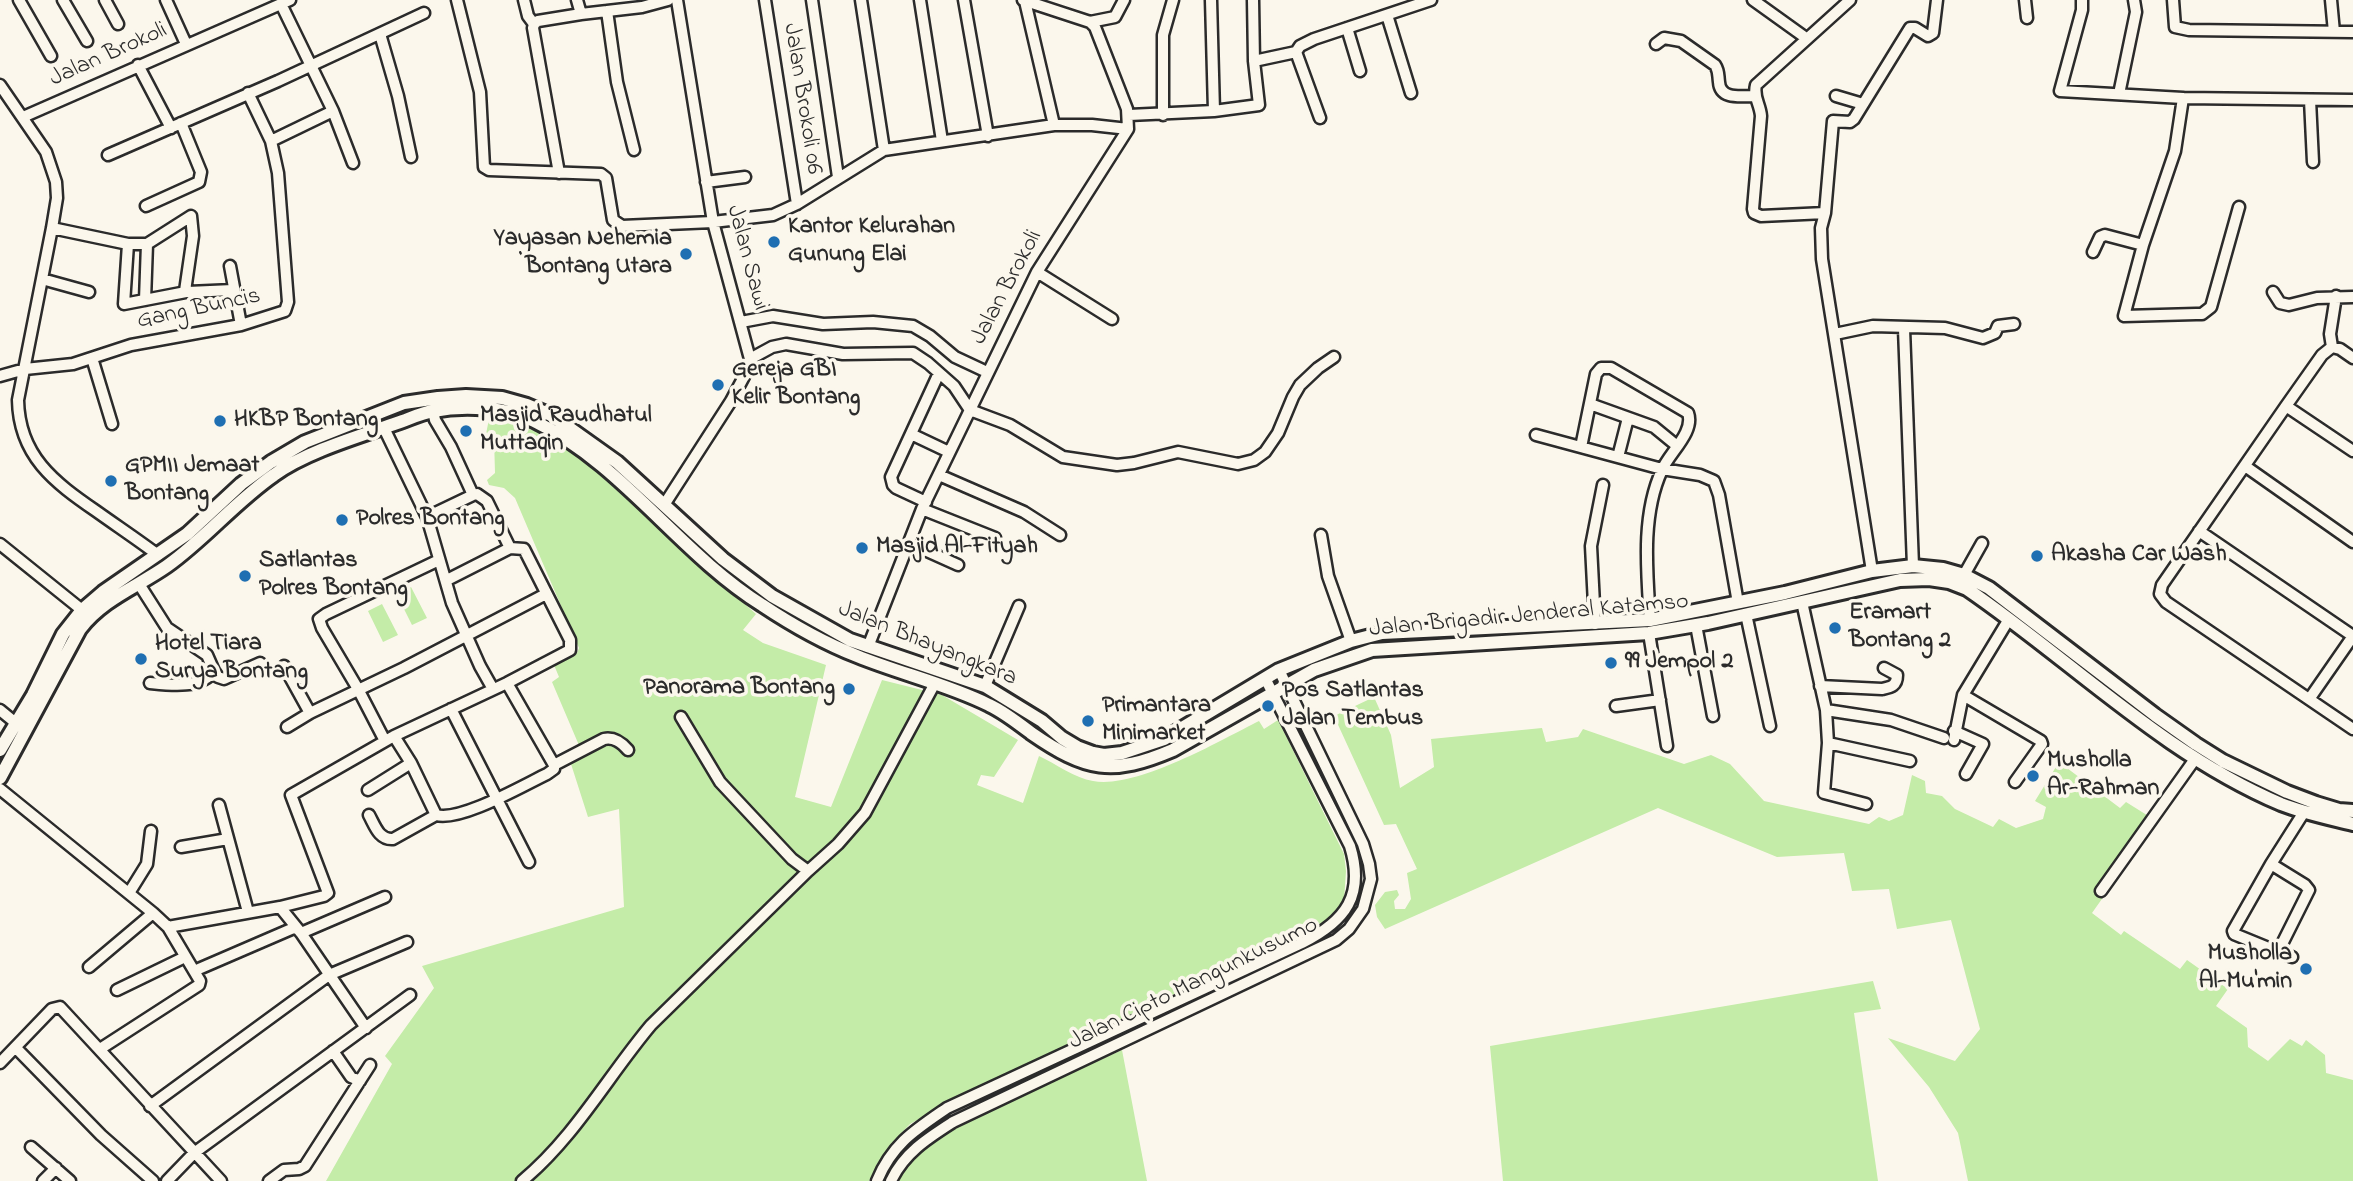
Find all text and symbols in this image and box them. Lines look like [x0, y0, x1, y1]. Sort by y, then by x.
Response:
street label: Jalan Brokoli [46, 17, 172, 95]
street label: Jalan Brokoli 06 [775, 21, 827, 177]
street label: Jalan Sawi [718, 202, 774, 314]
place label: Kantor Kelurahan Gunung Elai [788, 214, 955, 270]
place label: Yayasan Nehemia Bontang Utara [494, 226, 672, 282]
street label: Jalan Brokoli [966, 226, 1050, 350]
marker: Kantor Kelurahan Gunung Elai [766, 234, 782, 250]
marker: Yayasan Nehemia Bontang Utara [678, 246, 694, 262]
street label: Gang Buncis [135, 283, 263, 337]
place label: Gereja GBI Kelir Bontang [732, 357, 860, 413]
marker: Gereja GBI Kelir Bontang [710, 377, 726, 393]
place label: Masjid Raudhatul Muttaqin [480, 403, 652, 459]
place label: HKBP Bontang [234, 407, 378, 435]
marker: HKBP Bontang [212, 413, 228, 429]
marker: Masjid Raudhatul Muttaqin [458, 423, 474, 439]
place label: GPMII Jemaat Bontang [125, 453, 259, 509]
marker: GPMII Jemaat Bontang [103, 473, 119, 489]
place label: Polres Bontang [356, 506, 505, 534]
marker: Polres Bontang [334, 512, 350, 528]
place label: Masjid Al-Fityah [876, 534, 1038, 562]
marker: Masjid Al-Fityah [854, 540, 870, 556]
place label: Akasha Car Wash [2051, 542, 2227, 570]
place label: Satlantas Polres Bontang [259, 548, 408, 604]
marker: Akasha Car Wash [2029, 548, 2045, 564]
marker: Satlantas Polres Bontang [237, 568, 253, 584]
street label: Jalan Brigadir Jenderal Katamso [1368, 589, 1690, 645]
street label: Jalan Bhayangkara [833, 596, 1021, 694]
place label: Eramart Bontang 2 [1849, 600, 1951, 656]
marker: Eramart Bontang 2 [1827, 620, 1843, 636]
place label: Hotel Tiara Surya Bontang [155, 631, 308, 687]
place label: 99 Jempol 2 [1625, 649, 1733, 677]
marker: Hotel Tiara Surya Bontang [133, 651, 149, 667]
marker: 99 Jempol 2 [1603, 655, 1619, 671]
place label: Panorama Bontang [643, 675, 835, 703]
place label: Pos Satlantas Jalan Tembus [1282, 678, 1424, 734]
marker: Panorama Bontang [841, 681, 857, 697]
place label: Primantara Minimarket [1102, 693, 1211, 749]
marker: Pos Satlantas Jalan Tembus [1260, 698, 1276, 714]
marker: Primantara Minimarket [1080, 713, 1096, 729]
place label: Musholla Ar-Rahman [2047, 748, 2159, 804]
marker: Musholla Ar-Rahman [2025, 768, 2041, 784]
street label: Jalan Cipto Mangunkusumo [1065, 912, 1323, 1058]
place label: Musholla Al-Mu'min [2199, 941, 2292, 997]
marker: Musholla Al-Mu'min [2298, 961, 2314, 977]

